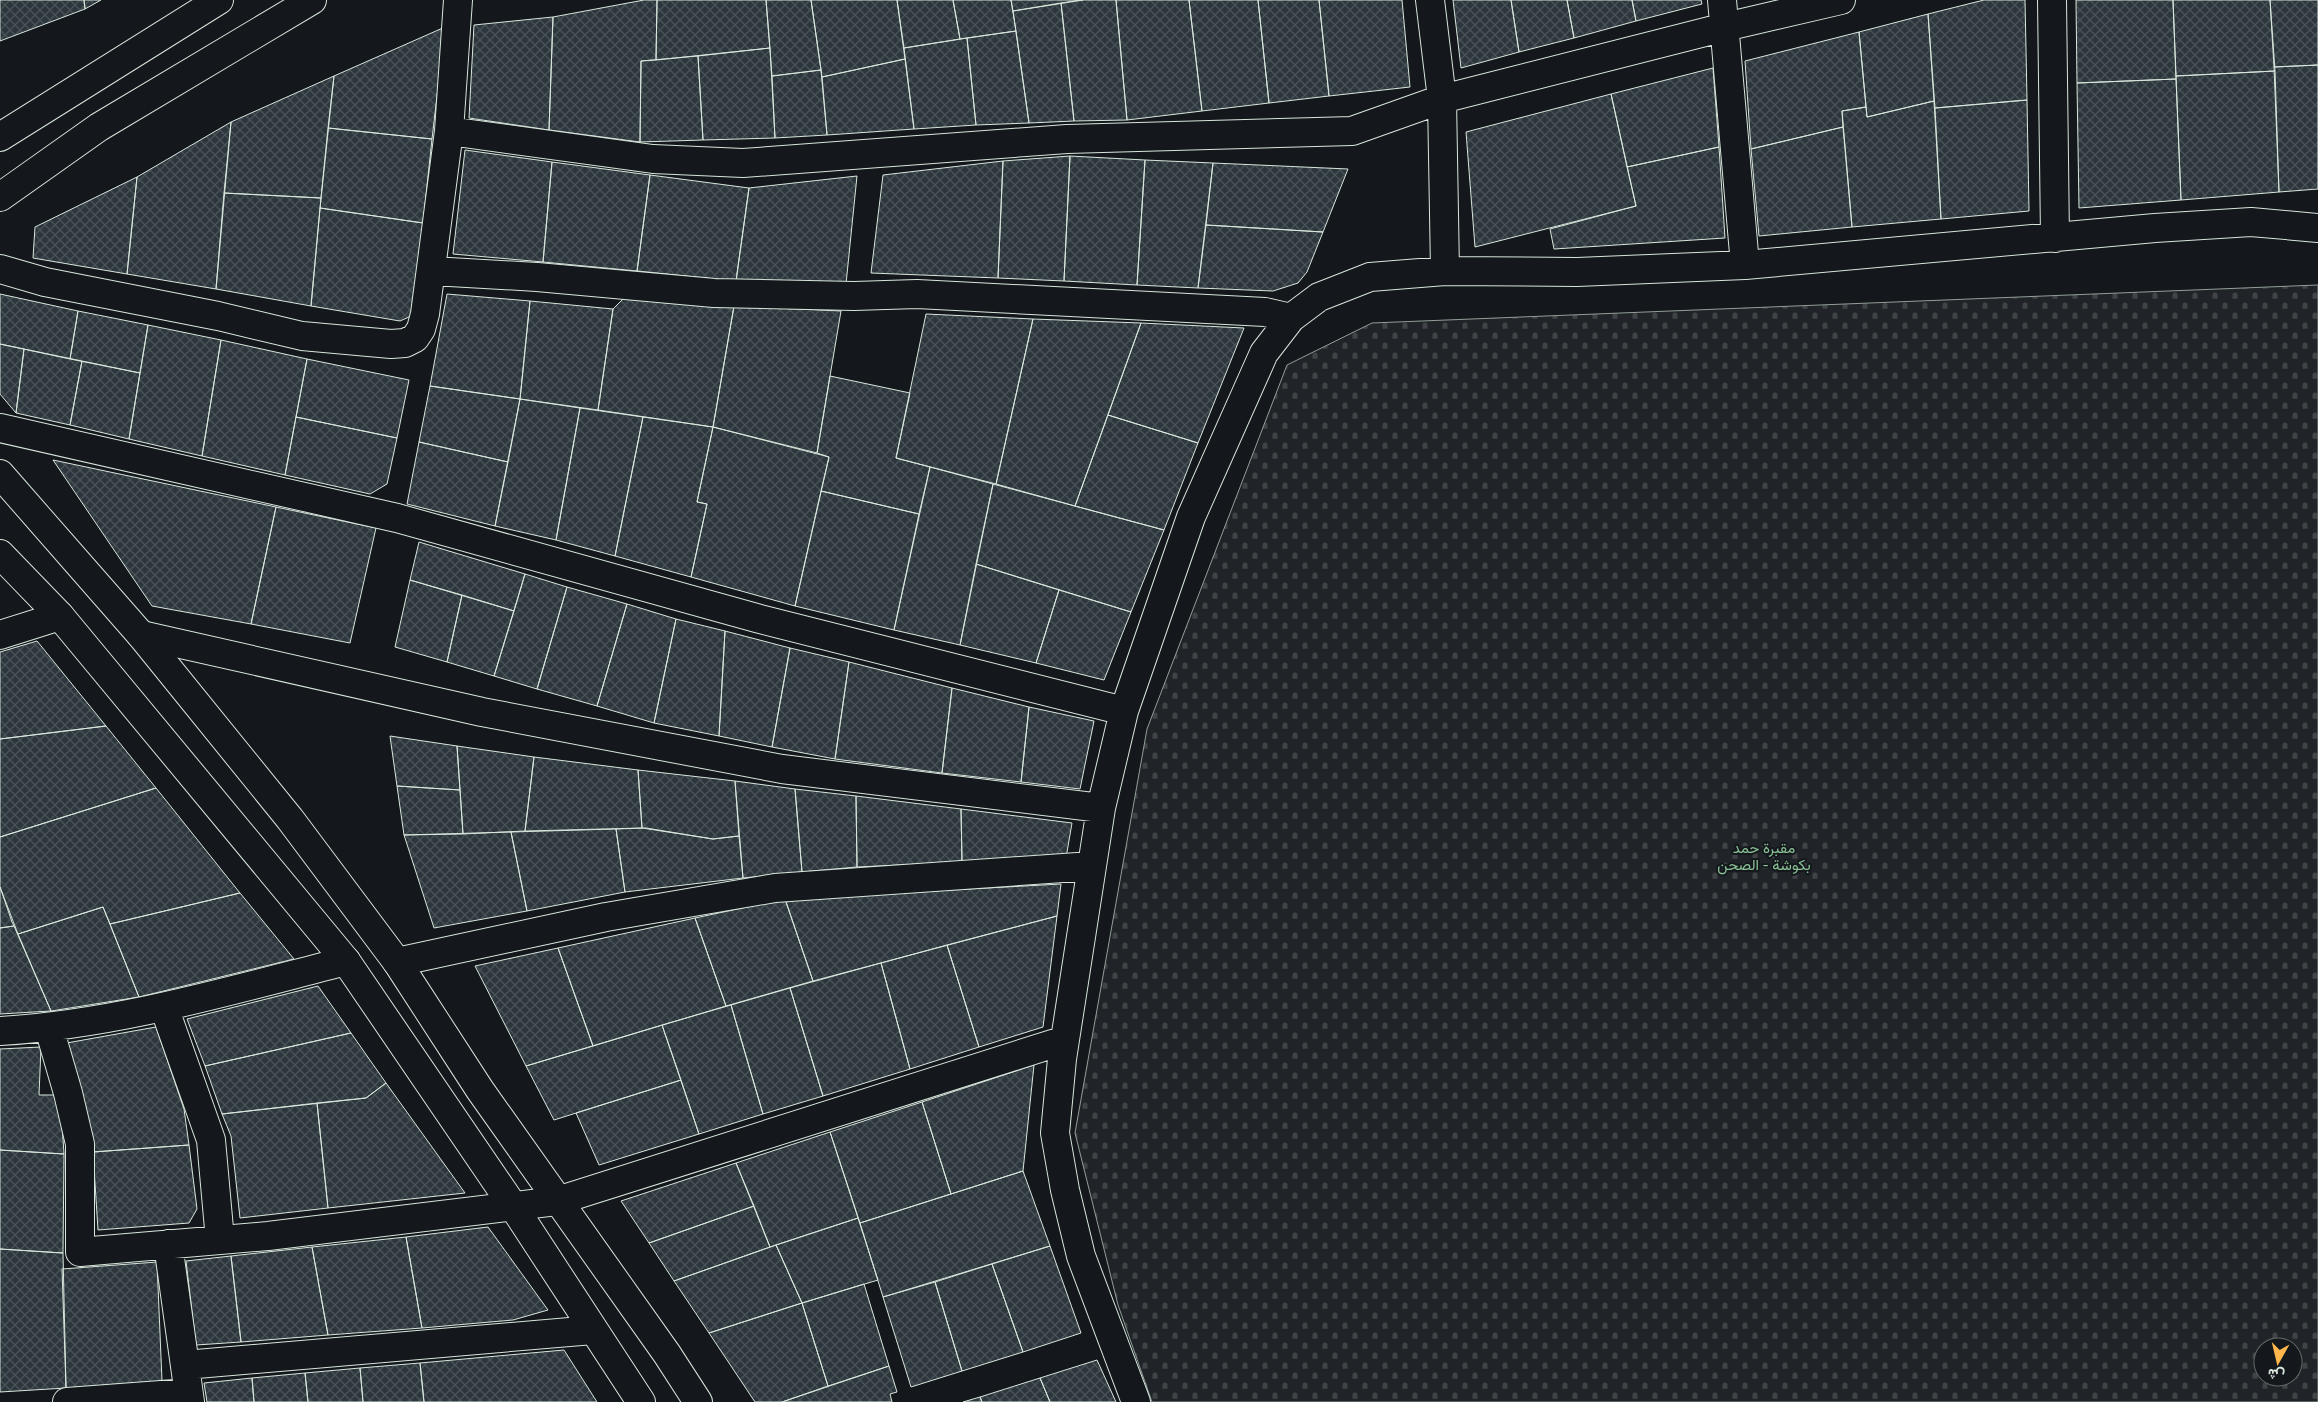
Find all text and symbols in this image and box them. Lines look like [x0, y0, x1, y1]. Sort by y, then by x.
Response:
park label: مقبرة حمد بكوشة - الصحن [1717, 838, 1811, 875]
north arrow [2253, 1337, 2303, 1387]
text: ش [2266, 1365, 2286, 1385]

